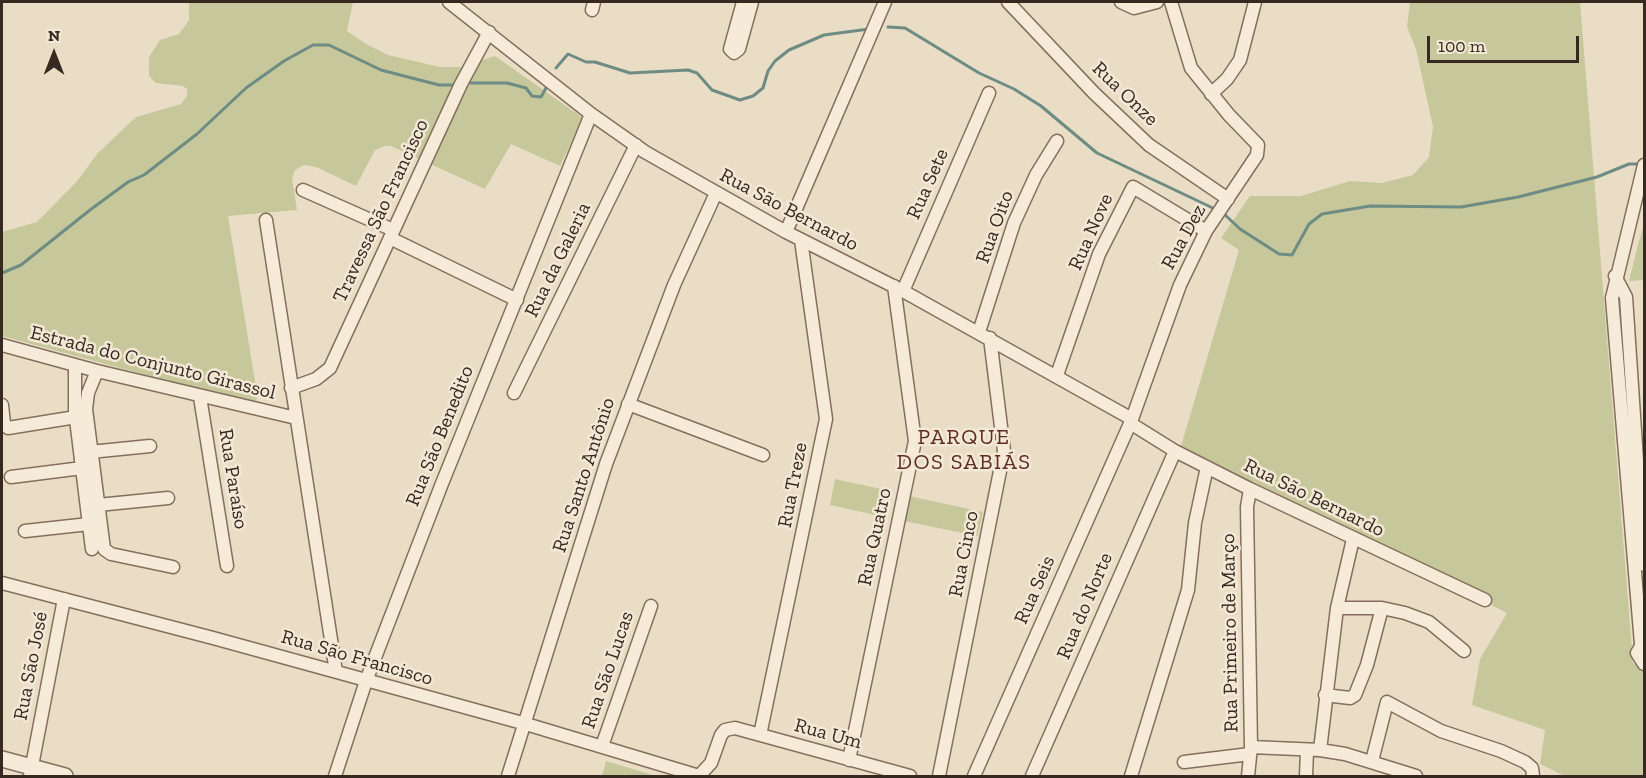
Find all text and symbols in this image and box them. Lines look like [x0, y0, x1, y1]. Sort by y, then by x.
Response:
north arrow [24, 24, 84, 84]
scale bar [1430, 24, 1582, 62]
text: N [48, 26, 60, 45]
text: 100 m [1438, 35, 1485, 57]
street label: Rua Onze [1087, 57, 1163, 131]
street label: Travessa São Francisco [328, 115, 434, 307]
street label: Rua Sete [902, 145, 954, 223]
street label: Rua São Bernardo [716, 163, 862, 257]
street label: Rua Oito [971, 187, 1019, 267]
street label: Rua Nove [1064, 190, 1118, 274]
street label: Rua da Galeria [520, 199, 596, 321]
street label: Rua Dez [1156, 200, 1212, 274]
street label: Estrada do Conjunto Girassol [28, 321, 278, 405]
street label: Rua São Benedito [401, 362, 479, 510]
street label: Rua Santo Antônio [548, 395, 620, 555]
district label: PARQUE DOS SABIÁS [896, 425, 1032, 476]
street label: Rua Paraíso [213, 427, 253, 531]
street label: Rua Treze [773, 440, 813, 530]
street label: Rua São Bernardo [1240, 454, 1388, 542]
street label: Rua Quatro [853, 486, 897, 588]
street label: Rua Cinco [944, 509, 984, 599]
street label: Rua Primeiro de Março [1216, 533, 1244, 733]
street label: Rua do Norte [1052, 549, 1118, 663]
street label: Rua Seis [1009, 552, 1061, 628]
street label: Rua São Lucas [577, 608, 639, 732]
street label: Rua São José [9, 610, 53, 722]
street label: Rua São Francisco [278, 625, 436, 691]
street label: Rua Um [792, 713, 864, 755]

